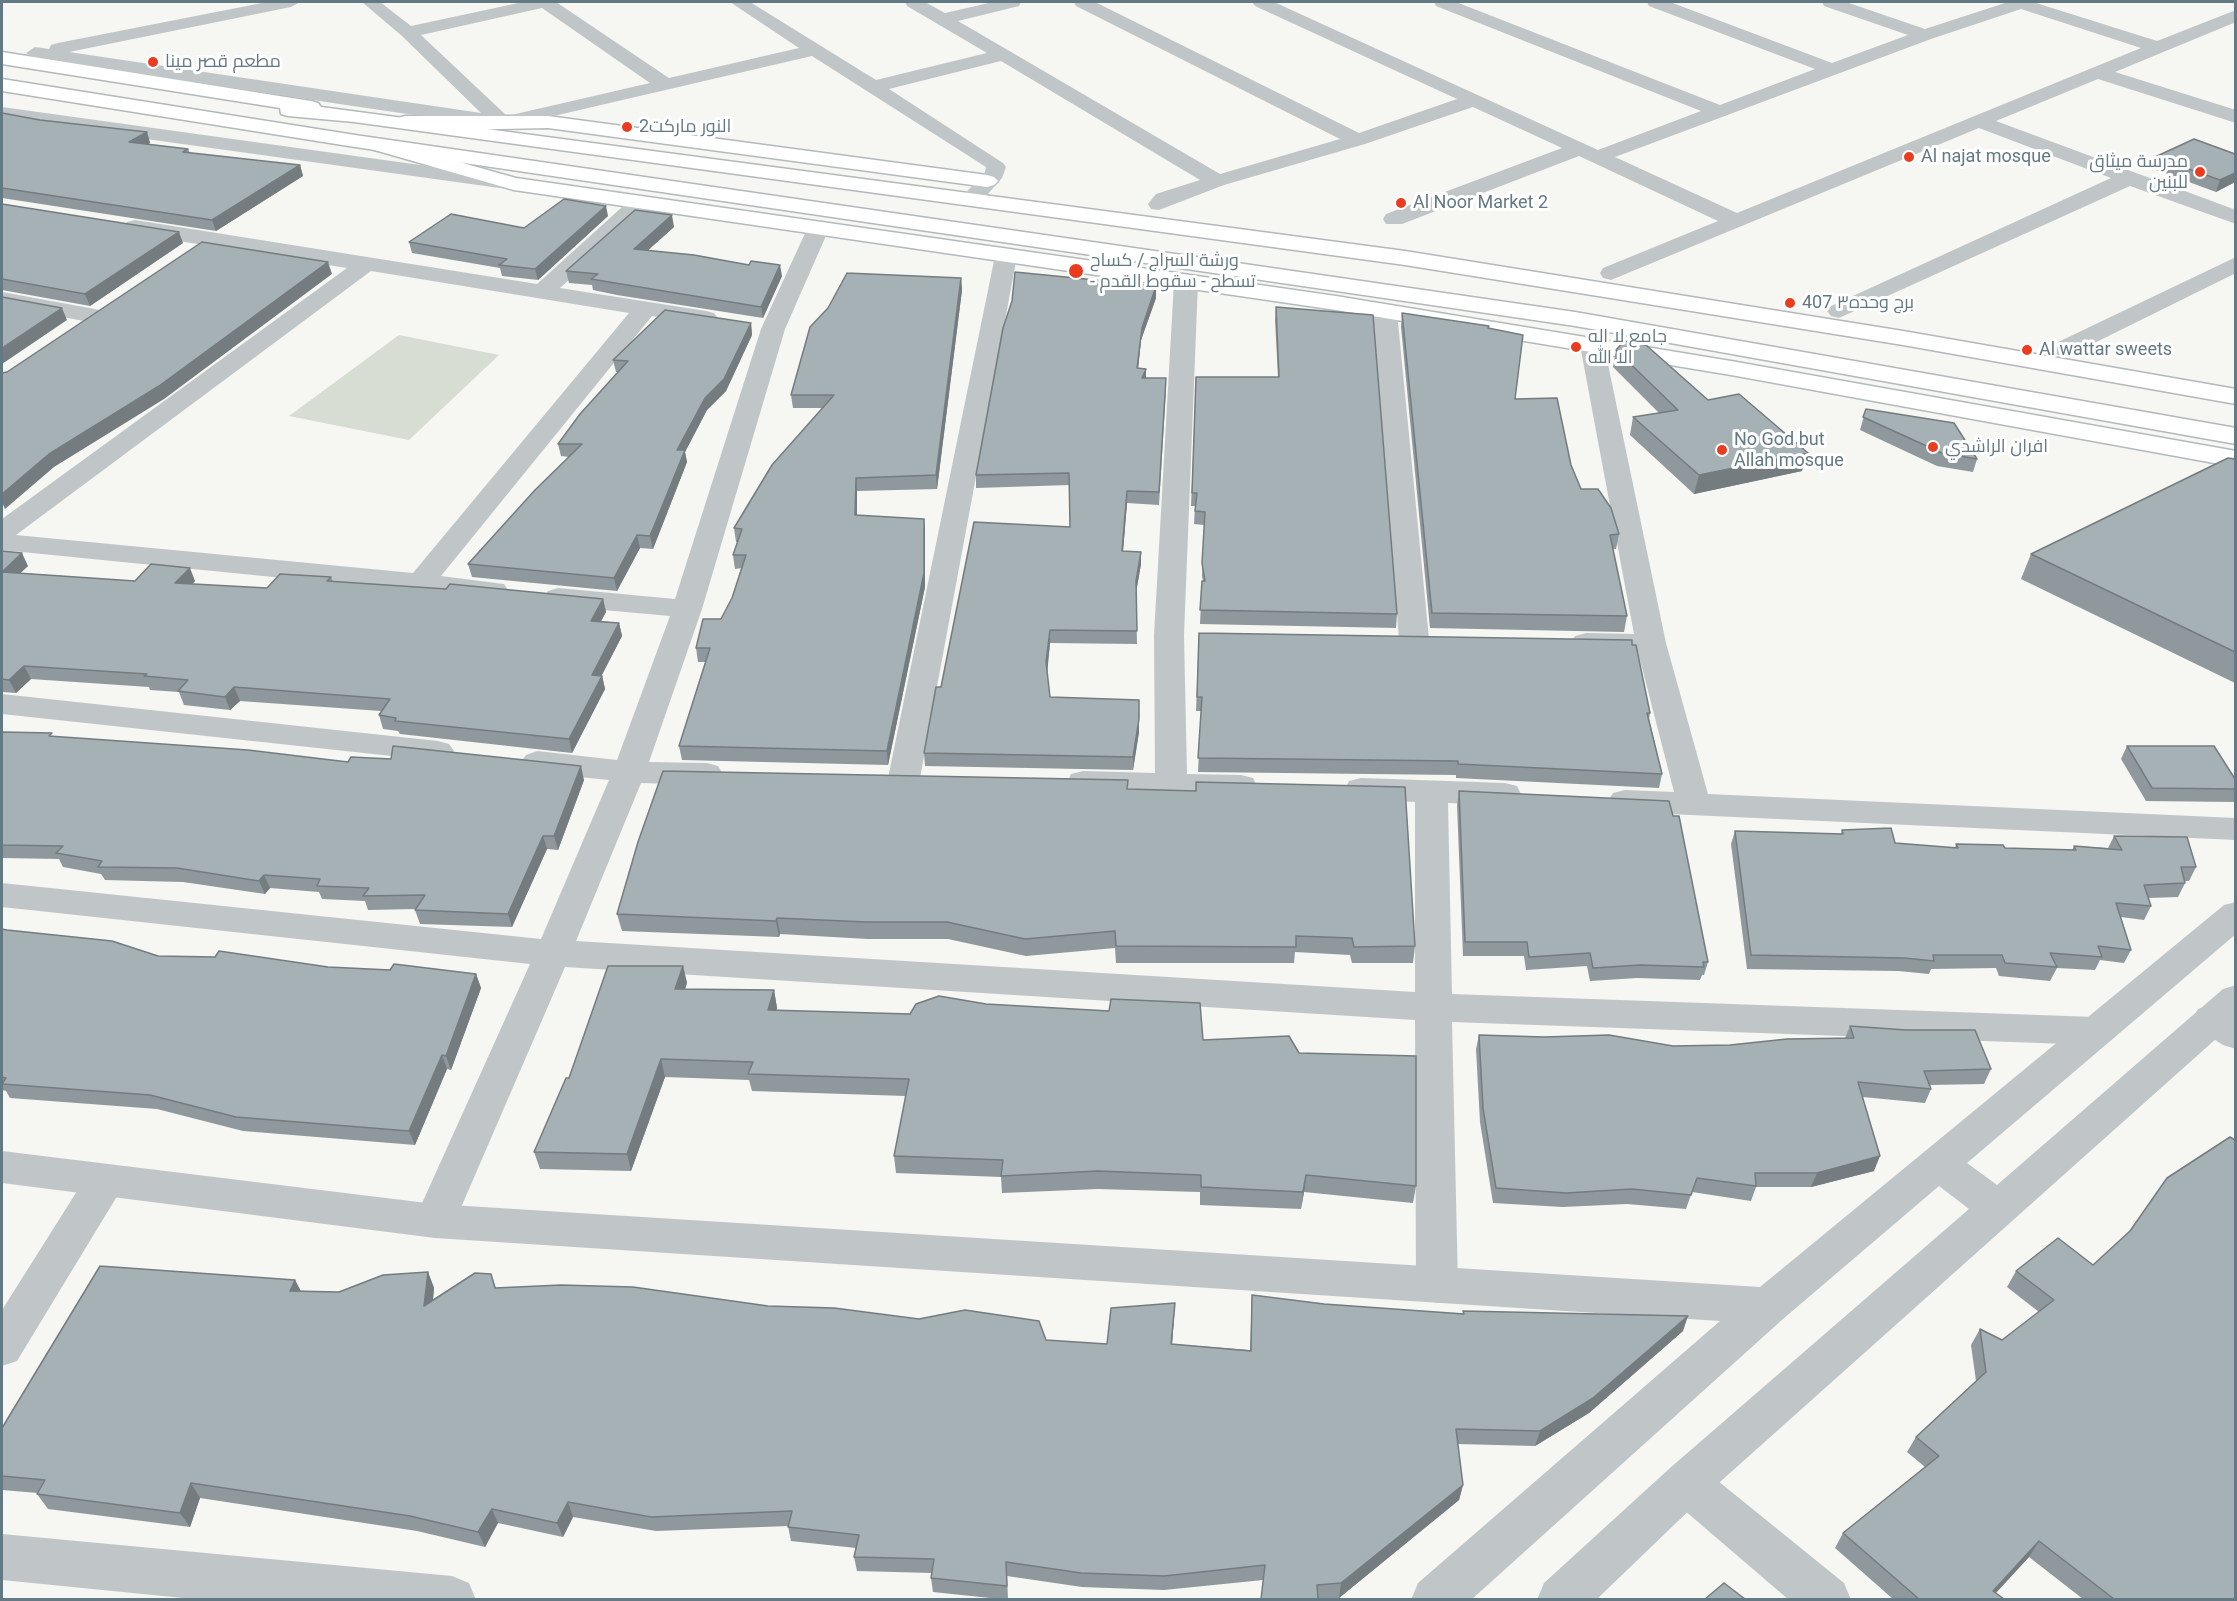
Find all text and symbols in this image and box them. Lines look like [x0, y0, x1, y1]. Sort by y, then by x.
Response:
place label: مطعم قصر مينا [165, 51, 281, 73]
marker: مطعم قصر مينا [146, 55, 160, 69]
place label: النور ماركت2 [639, 116, 731, 138]
marker: النور ماركت2 [620, 120, 634, 134]
place label: Al najat mosque [1921, 146, 2051, 168]
marker: Al najat mosque [1902, 150, 1916, 164]
place label: مدرسة ميثاق للبنين [2089, 151, 2188, 194]
marker: مدرسة ميثاق للبنين [2193, 165, 2207, 179]
place label: Al Noor Market 2 [1413, 192, 1548, 214]
marker: Al Noor Market 2 [1394, 196, 1408, 210]
place label: ورشة السراج / كساح - تسطح - سقوط القدم [1090, 250, 1256, 292]
marker: ورشة السراج / كساح - تسطح - سقوط القدم [1067, 262, 1085, 280]
place label: برج وحده٣ 407 [1802, 292, 1914, 314]
marker: برج وحده٣ 407 [1783, 296, 1797, 310]
place label: جامع لا اله الا الله [1588, 326, 1667, 368]
place label: Al wattar sweets [2039, 339, 2172, 361]
marker: جامع لا اله الا الله [1569, 340, 1583, 354]
marker: Al wattar sweets [2020, 343, 2034, 357]
place label: No God but Allah mosque [1734, 429, 1844, 472]
place label: افران الراشدي [1945, 436, 2048, 458]
marker: افران الراشدي [1926, 440, 1940, 454]
marker: No God but Allah mosque [1715, 443, 1729, 457]

